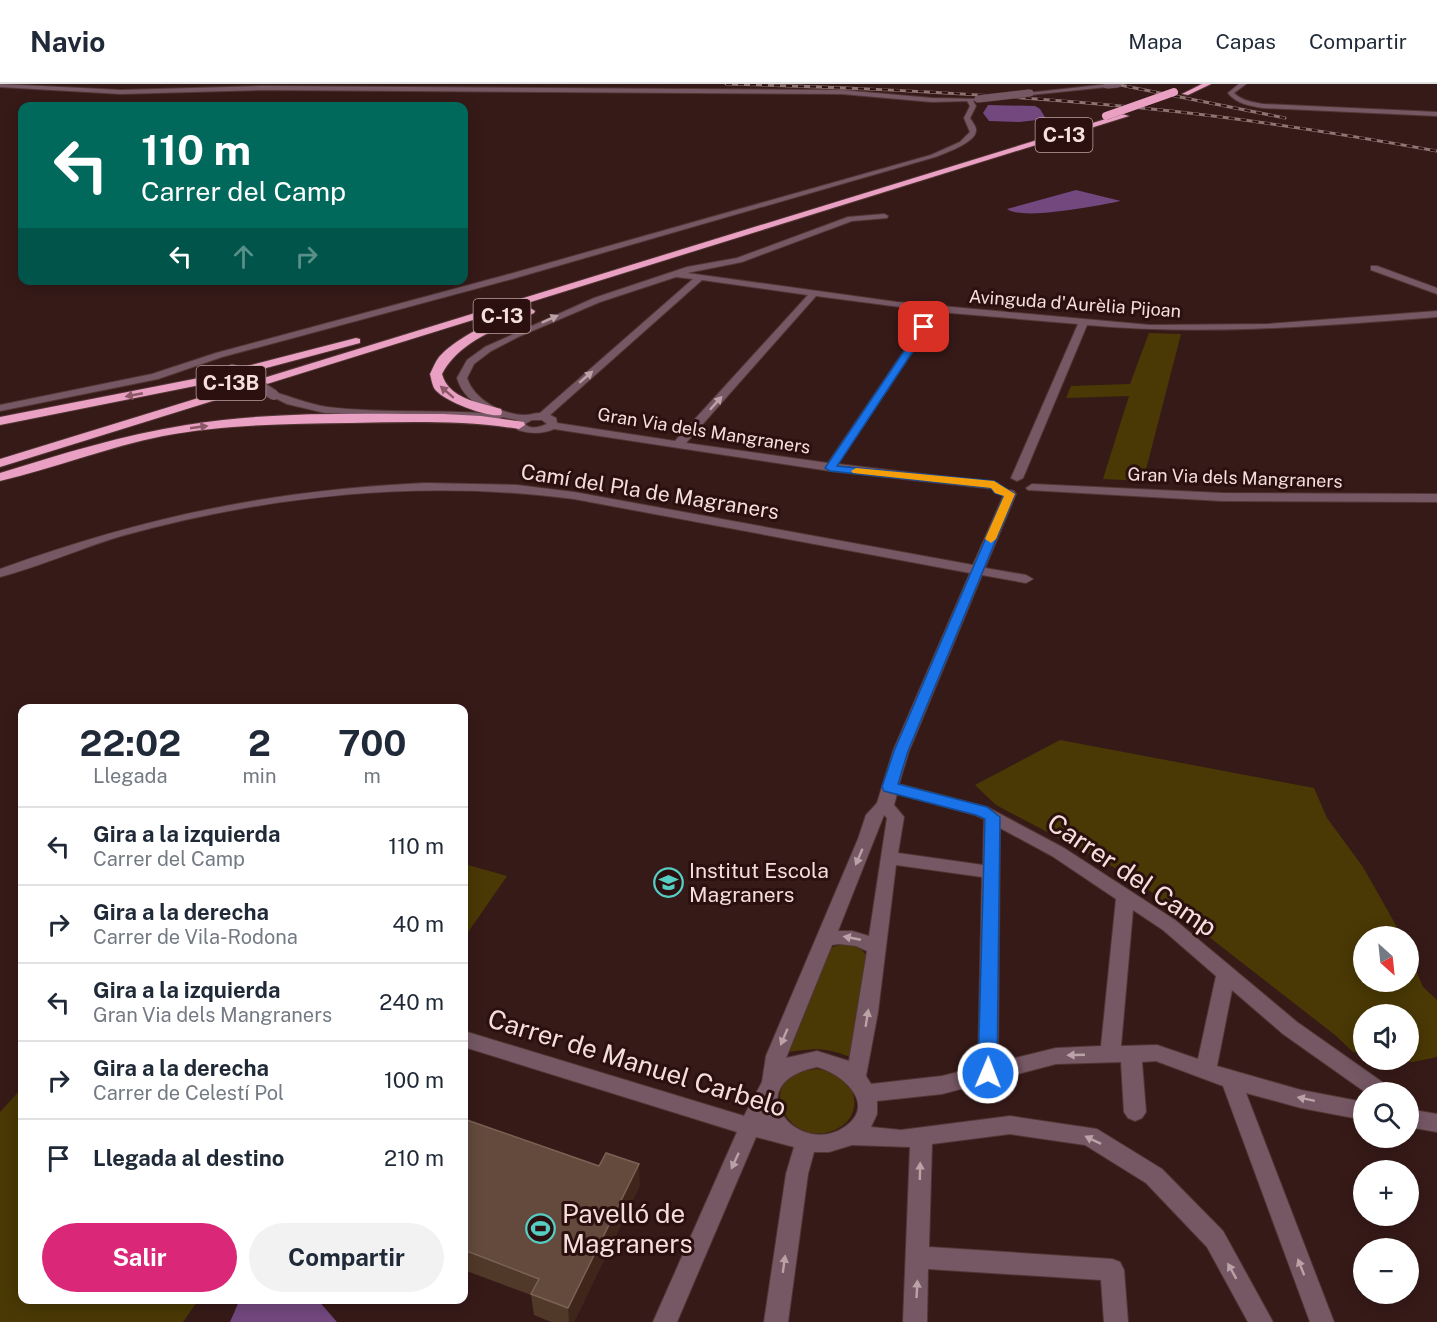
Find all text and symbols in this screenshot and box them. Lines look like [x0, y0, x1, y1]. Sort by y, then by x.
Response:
text: Navio [30, 25, 105, 58]
text: Mapa [1128, 29, 1182, 54]
text: Capas [1215, 29, 1276, 54]
text: Compartir [1309, 29, 1407, 54]
road number: C-13 [1036, 118, 1092, 152]
text: 110 m [141, 125, 251, 174]
icon: left [42, 126, 120, 204]
text: Carrer del Camp [141, 175, 346, 207]
icon: left [164, 240, 197, 273]
icon: ahead [227, 240, 260, 273]
icon: right [290, 240, 323, 273]
street label: Avinguda d'Aurèlia Pijoan [968, 286, 1182, 321]
road number: C-13 [474, 299, 530, 333]
pin [898, 301, 949, 352]
icon: arrive [907, 310, 940, 343]
one-way arrow [541, 314, 559, 324]
road number: C-13B [196, 366, 266, 400]
one-way arrow [579, 370, 594, 384]
one-way arrow [439, 386, 455, 399]
one-way arrow [125, 391, 144, 400]
one-way arrow [709, 395, 723, 410]
street label: Gran Via dels Mangraners [596, 403, 812, 458]
one-way arrow [190, 422, 209, 432]
street label: Camí del Pla de Magraners [519, 459, 781, 524]
street label: Gran Via dels Mangraners [1127, 463, 1343, 492]
text: 22:02 [80, 722, 181, 764]
text: 2 [248, 722, 271, 764]
text: 700 [338, 722, 406, 764]
text: Llegada [93, 764, 168, 788]
text: min [243, 764, 276, 788]
text: m [364, 764, 381, 788]
street label: Carrer del Camp [1042, 806, 1223, 943]
text: Gira a la izquierda [93, 821, 280, 847]
icon: left [42, 830, 75, 863]
text: 110 m [388, 833, 444, 859]
text: Carrer del Camp [93, 847, 245, 871]
one-way arrow [854, 848, 864, 866]
place label: Institut Escola Magraners [689, 858, 829, 907]
school or university icon: Institut Escola Magraners [652, 867, 684, 899]
text: Gira a la derecha [93, 899, 269, 925]
icon: right [42, 908, 75, 941]
text: 40 m [392, 911, 444, 937]
text: Carrer de Vila-Rodona [93, 925, 298, 949]
north arrow [1353, 926, 1419, 992]
map controls [1353, 926, 1419, 1304]
one-way arrow [842, 933, 861, 942]
text: Gira a la izquierda [93, 977, 280, 1003]
icon: left [42, 986, 75, 1019]
text: 240 m [379, 989, 444, 1015]
street label: Carrer de Manuel Carbelo [484, 1002, 790, 1123]
text: Gran Via dels Mangraners [93, 1003, 332, 1027]
button: sound [1353, 1004, 1419, 1070]
one-way arrow [862, 1009, 871, 1028]
one-way arrow [779, 1028, 789, 1046]
position arrow [956, 1041, 1020, 1105]
one-way arrow [1067, 1050, 1086, 1059]
text: Gira a la derecha [93, 1055, 269, 1081]
icon: right [42, 1064, 75, 1097]
text: 100 m [384, 1067, 444, 1093]
text: Carrer de Celestí Pol [93, 1081, 284, 1105]
button: search [1353, 1082, 1419, 1148]
one-way arrow [1297, 1094, 1315, 1104]
one-way arrow [1084, 1136, 1102, 1146]
icon: arrive [42, 1142, 75, 1175]
text: Llegada al destino [93, 1145, 284, 1171]
text: 210 m [384, 1145, 444, 1171]
one-way arrow [731, 1153, 740, 1170]
button: + [1353, 1160, 1419, 1226]
one-way arrow [916, 1162, 925, 1181]
place label: Pavelló de Magraners [562, 1198, 693, 1259]
sports icon: Pavelló de Magraners [525, 1213, 557, 1245]
button: Salir [42, 1223, 237, 1292]
button: Compartir [249, 1223, 444, 1292]
button: − [1353, 1238, 1419, 1304]
one-way arrow [780, 1255, 789, 1274]
one-way arrow [1296, 1258, 1305, 1276]
one-way arrow [1227, 1262, 1237, 1279]
one-way arrow [912, 1280, 922, 1299]

